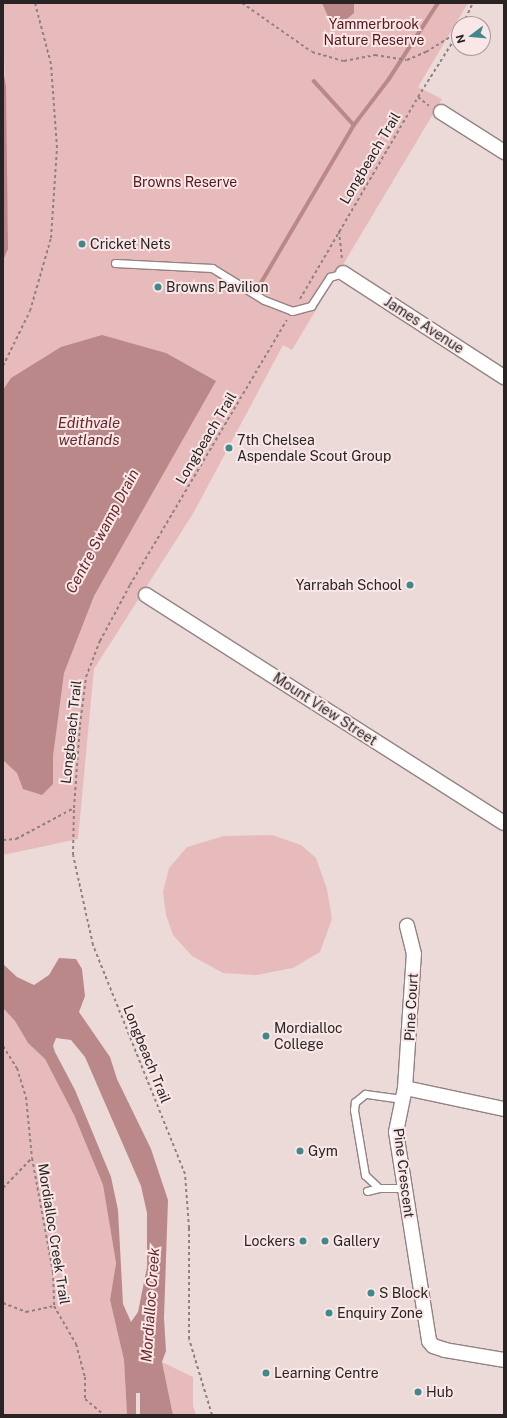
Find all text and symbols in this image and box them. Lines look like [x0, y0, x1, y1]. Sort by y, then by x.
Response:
park label: Yammerbrook Nature Reserve [324, 16, 424, 48]
north arrow [451, 16, 491, 56]
text: N [453, 33, 467, 45]
street label: Longbeach Trail [336, 109, 404, 207]
park label: Browns Reserve [133, 174, 237, 190]
place label: Cricket Nets [90, 236, 171, 252]
marker: Cricket Nets [77, 239, 87, 249]
place label: Browns Pavilion [166, 279, 269, 295]
marker: Browns Pavilion [153, 282, 163, 292]
street label: James Avenue [381, 293, 467, 357]
street label: Longbeach Trail [172, 389, 240, 487]
water label: Edithvale wetlands [58, 413, 120, 448]
place label: 7th Chelsea Aspendale Scout Group [237, 432, 391, 464]
marker: 7th Chelsea Aspendale Scout Group [224, 443, 234, 453]
water label: Centre Swamp Drain [62, 466, 142, 596]
place label: Yarrabah School [296, 577, 402, 593]
marker: Yarrabah School [405, 580, 415, 590]
street label: Mount View Street [270, 669, 380, 749]
street label: Longbeach Trail [57, 679, 85, 785]
street label: Pine Court [401, 972, 421, 1042]
street label: Longbeach Trail [120, 1003, 174, 1105]
place label: Mordialloc College [274, 1020, 343, 1052]
marker: Mordialloc College [261, 1031, 271, 1041]
street label: Pine Crescent [390, 1127, 418, 1219]
place label: Gym [308, 1143, 338, 1159]
marker: Gym [295, 1146, 305, 1156]
street label: Mordialloc Creek Trail [35, 1162, 73, 1306]
place label: Lockers [244, 1233, 295, 1249]
place label: Gallery [333, 1233, 380, 1249]
marker: Lockers [298, 1236, 308, 1246]
marker: Gallery [320, 1236, 330, 1246]
water label: Mordialloc Creek [137, 1247, 163, 1363]
place label: S Block [379, 1285, 428, 1301]
marker: S Block [366, 1288, 376, 1298]
place label: Enquiry Zone [337, 1305, 423, 1321]
marker: Enquiry Zone [324, 1308, 334, 1318]
place label: Learning Centre [274, 1365, 379, 1381]
marker: Learning Centre [261, 1368, 271, 1378]
place label: Hub [426, 1384, 453, 1400]
marker: Hub [413, 1387, 423, 1397]

